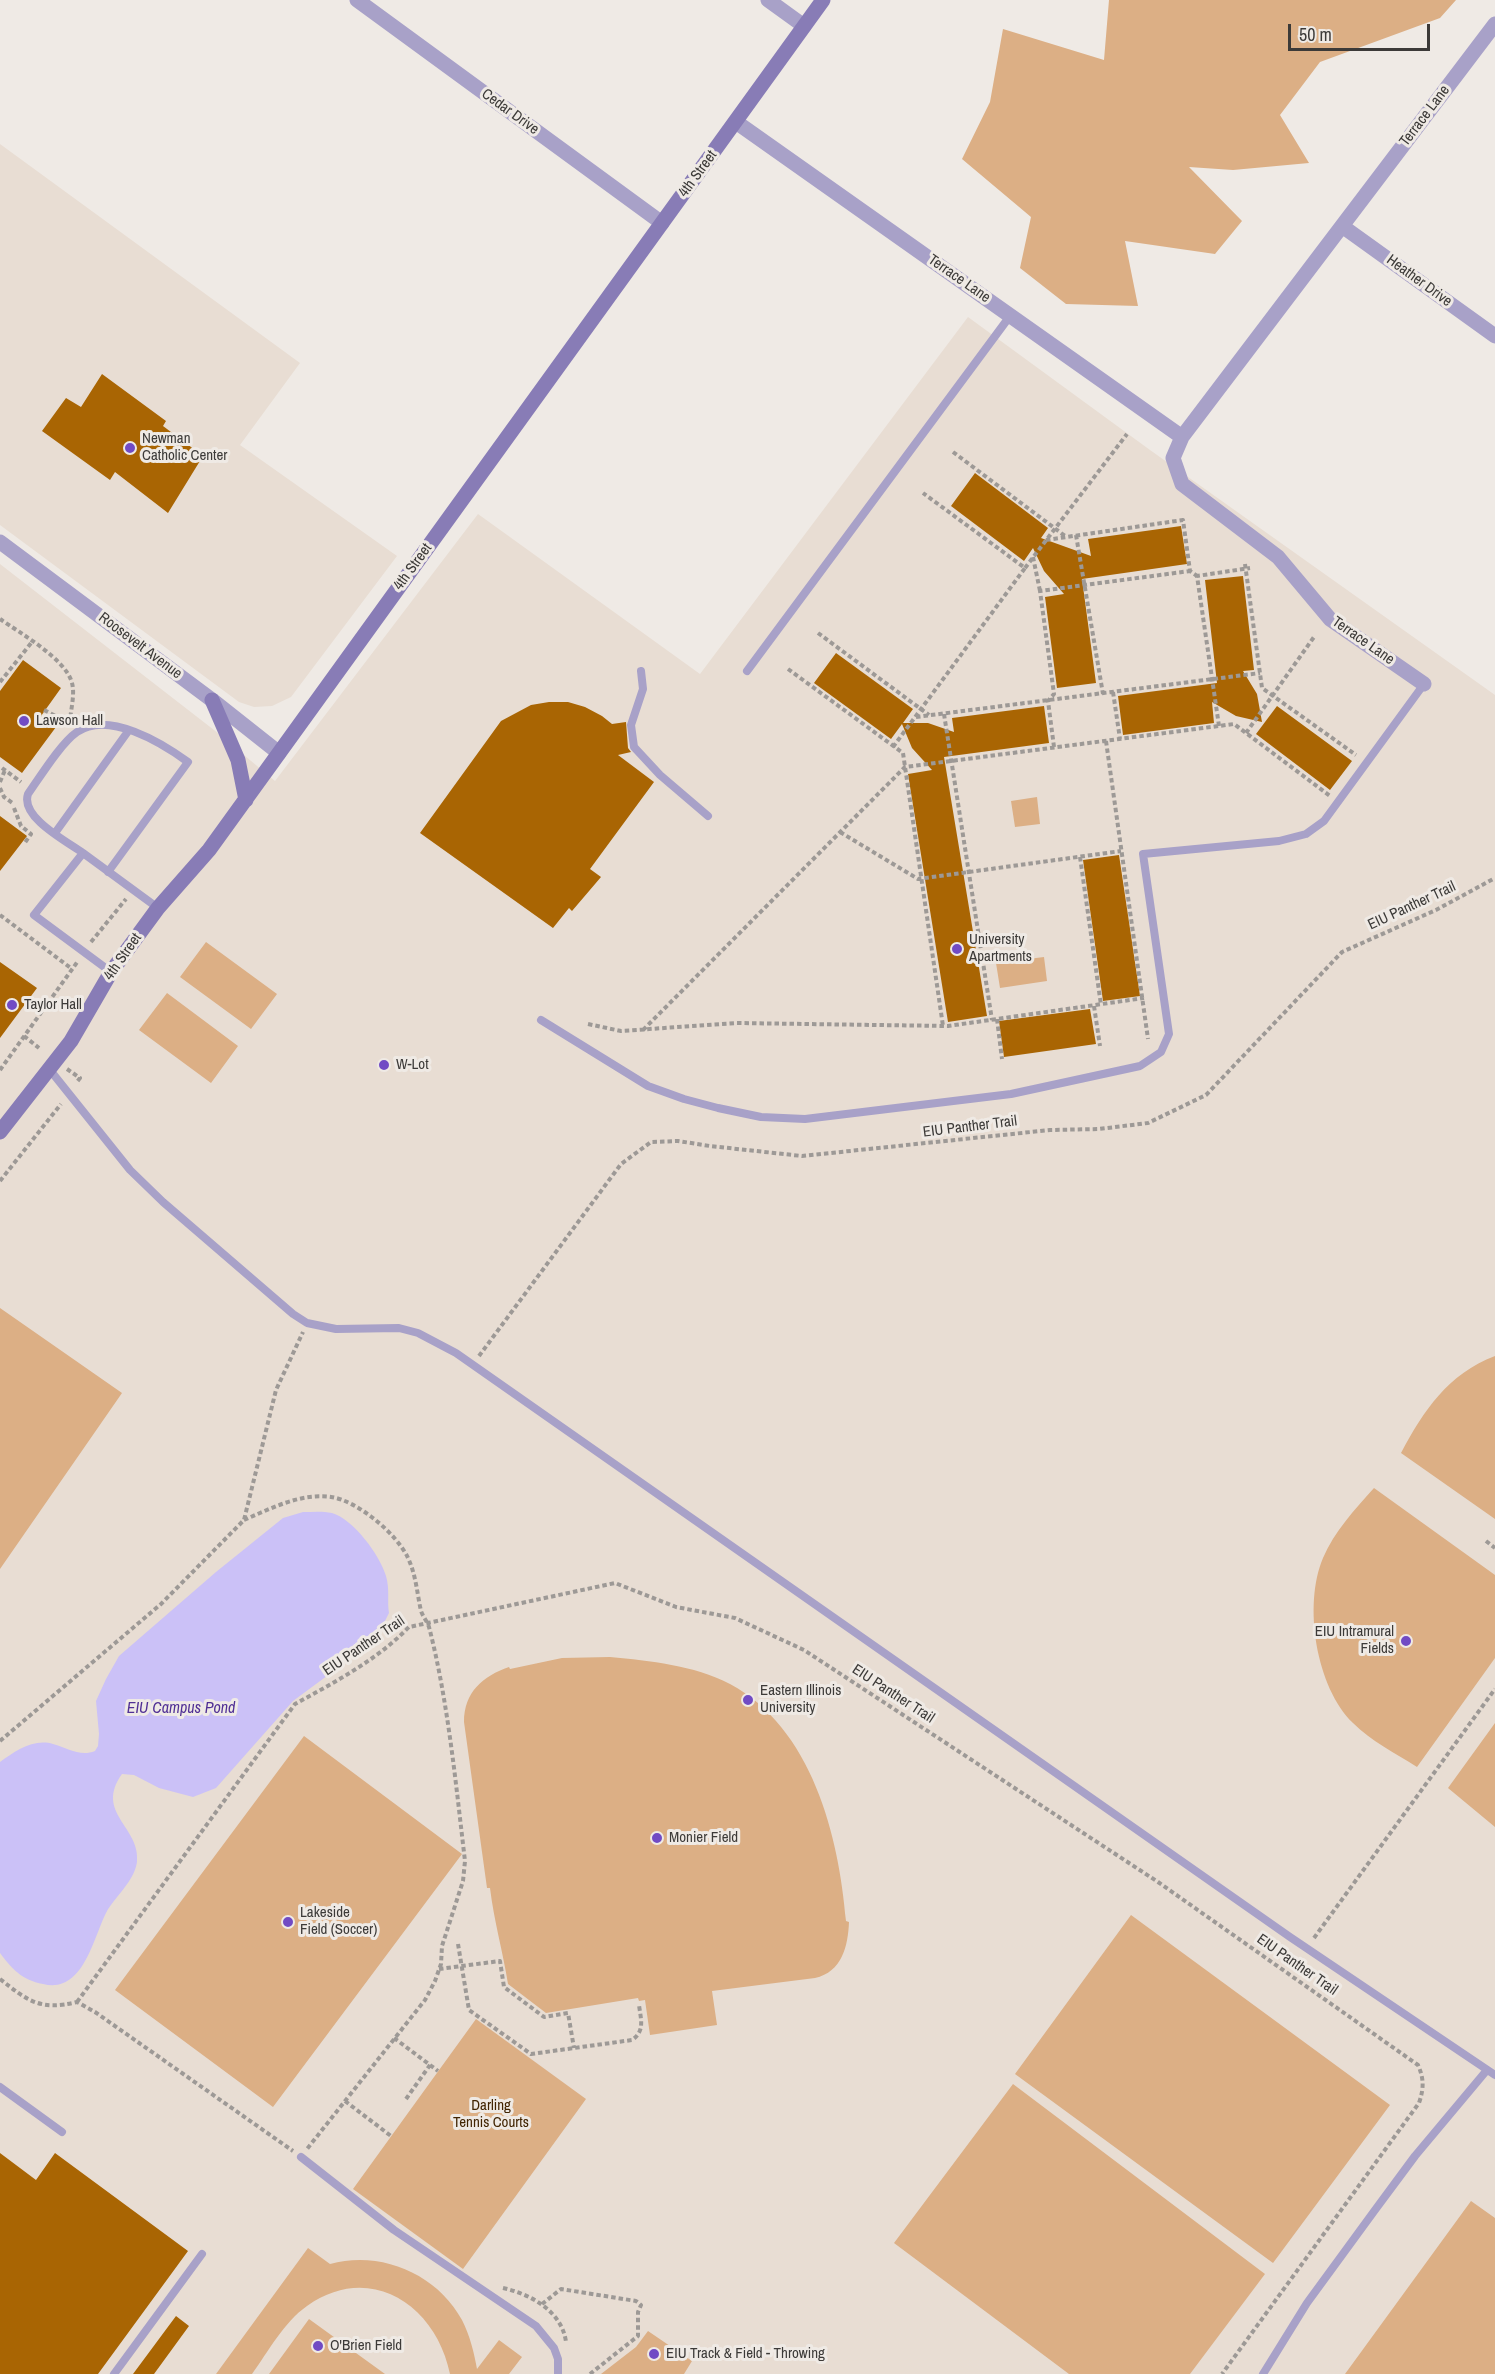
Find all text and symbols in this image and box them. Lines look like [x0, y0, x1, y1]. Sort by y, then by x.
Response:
scale bar [1291, 12, 1434, 50]
text: 50 m [1299, 22, 1332, 47]
street label: Terrace Lane [1396, 82, 1454, 150]
street label: Cedar Drive [478, 85, 542, 139]
street label: 4th Street [675, 147, 721, 201]
street label: Terrace Lane [924, 251, 994, 307]
street label: Heather Drive [1383, 251, 1455, 311]
place label: Newman Catholic Center [142, 430, 227, 465]
marker: Newman Catholic Center [123, 441, 137, 455]
street label: 4th Street [390, 540, 436, 594]
street label: Roosevelt Avenue [95, 609, 185, 683]
street label: Terrace Lane [1328, 613, 1398, 669]
place label: Lawson Hall [36, 712, 103, 730]
marker: Lawson Hall [17, 714, 31, 728]
street label: EIU Panther Trail [1365, 878, 1459, 934]
street label: 4th Street [100, 930, 146, 984]
place label: University Apartments [969, 931, 1032, 966]
marker: University Apartments [950, 942, 964, 956]
place label: Taylor Hall [24, 996, 82, 1014]
marker: Taylor Hall [5, 998, 19, 1012]
place label: W-Lot [396, 1056, 429, 1074]
marker: W-Lot [377, 1058, 391, 1072]
street label: EIU Panther Trail [922, 1112, 1018, 1142]
street label: EIU Panther Trail [320, 1612, 408, 1680]
place label: EIU Intramural Fields [1315, 1623, 1394, 1658]
marker: EIU Intramural Fields [1399, 1634, 1413, 1648]
street label: EIU Panther Trail [848, 1661, 938, 1727]
place label: Eastern Illinois University [760, 1682, 841, 1717]
marker: Eastern Illinois University [741, 1693, 755, 1707]
water label: EIU Campus Pond [127, 1699, 235, 1719]
place label: Monier Field [669, 1829, 738, 1847]
marker: Monier Field [650, 1831, 664, 1845]
place label: Lakeside Field (Soccer) [300, 1904, 377, 1939]
marker: Lakeside Field (Soccer) [281, 1915, 295, 1929]
street label: EIU Panther Trail [1253, 1931, 1341, 1999]
park label: Darling Tennis Courts [453, 2097, 529, 2132]
place label: O'Brien Field [330, 2337, 402, 2355]
marker: O'Brien Field [311, 2339, 325, 2353]
place label: EIU Track & Field - Throwing [666, 2345, 825, 2363]
marker: EIU Track & Field - Throwing [647, 2347, 661, 2361]

